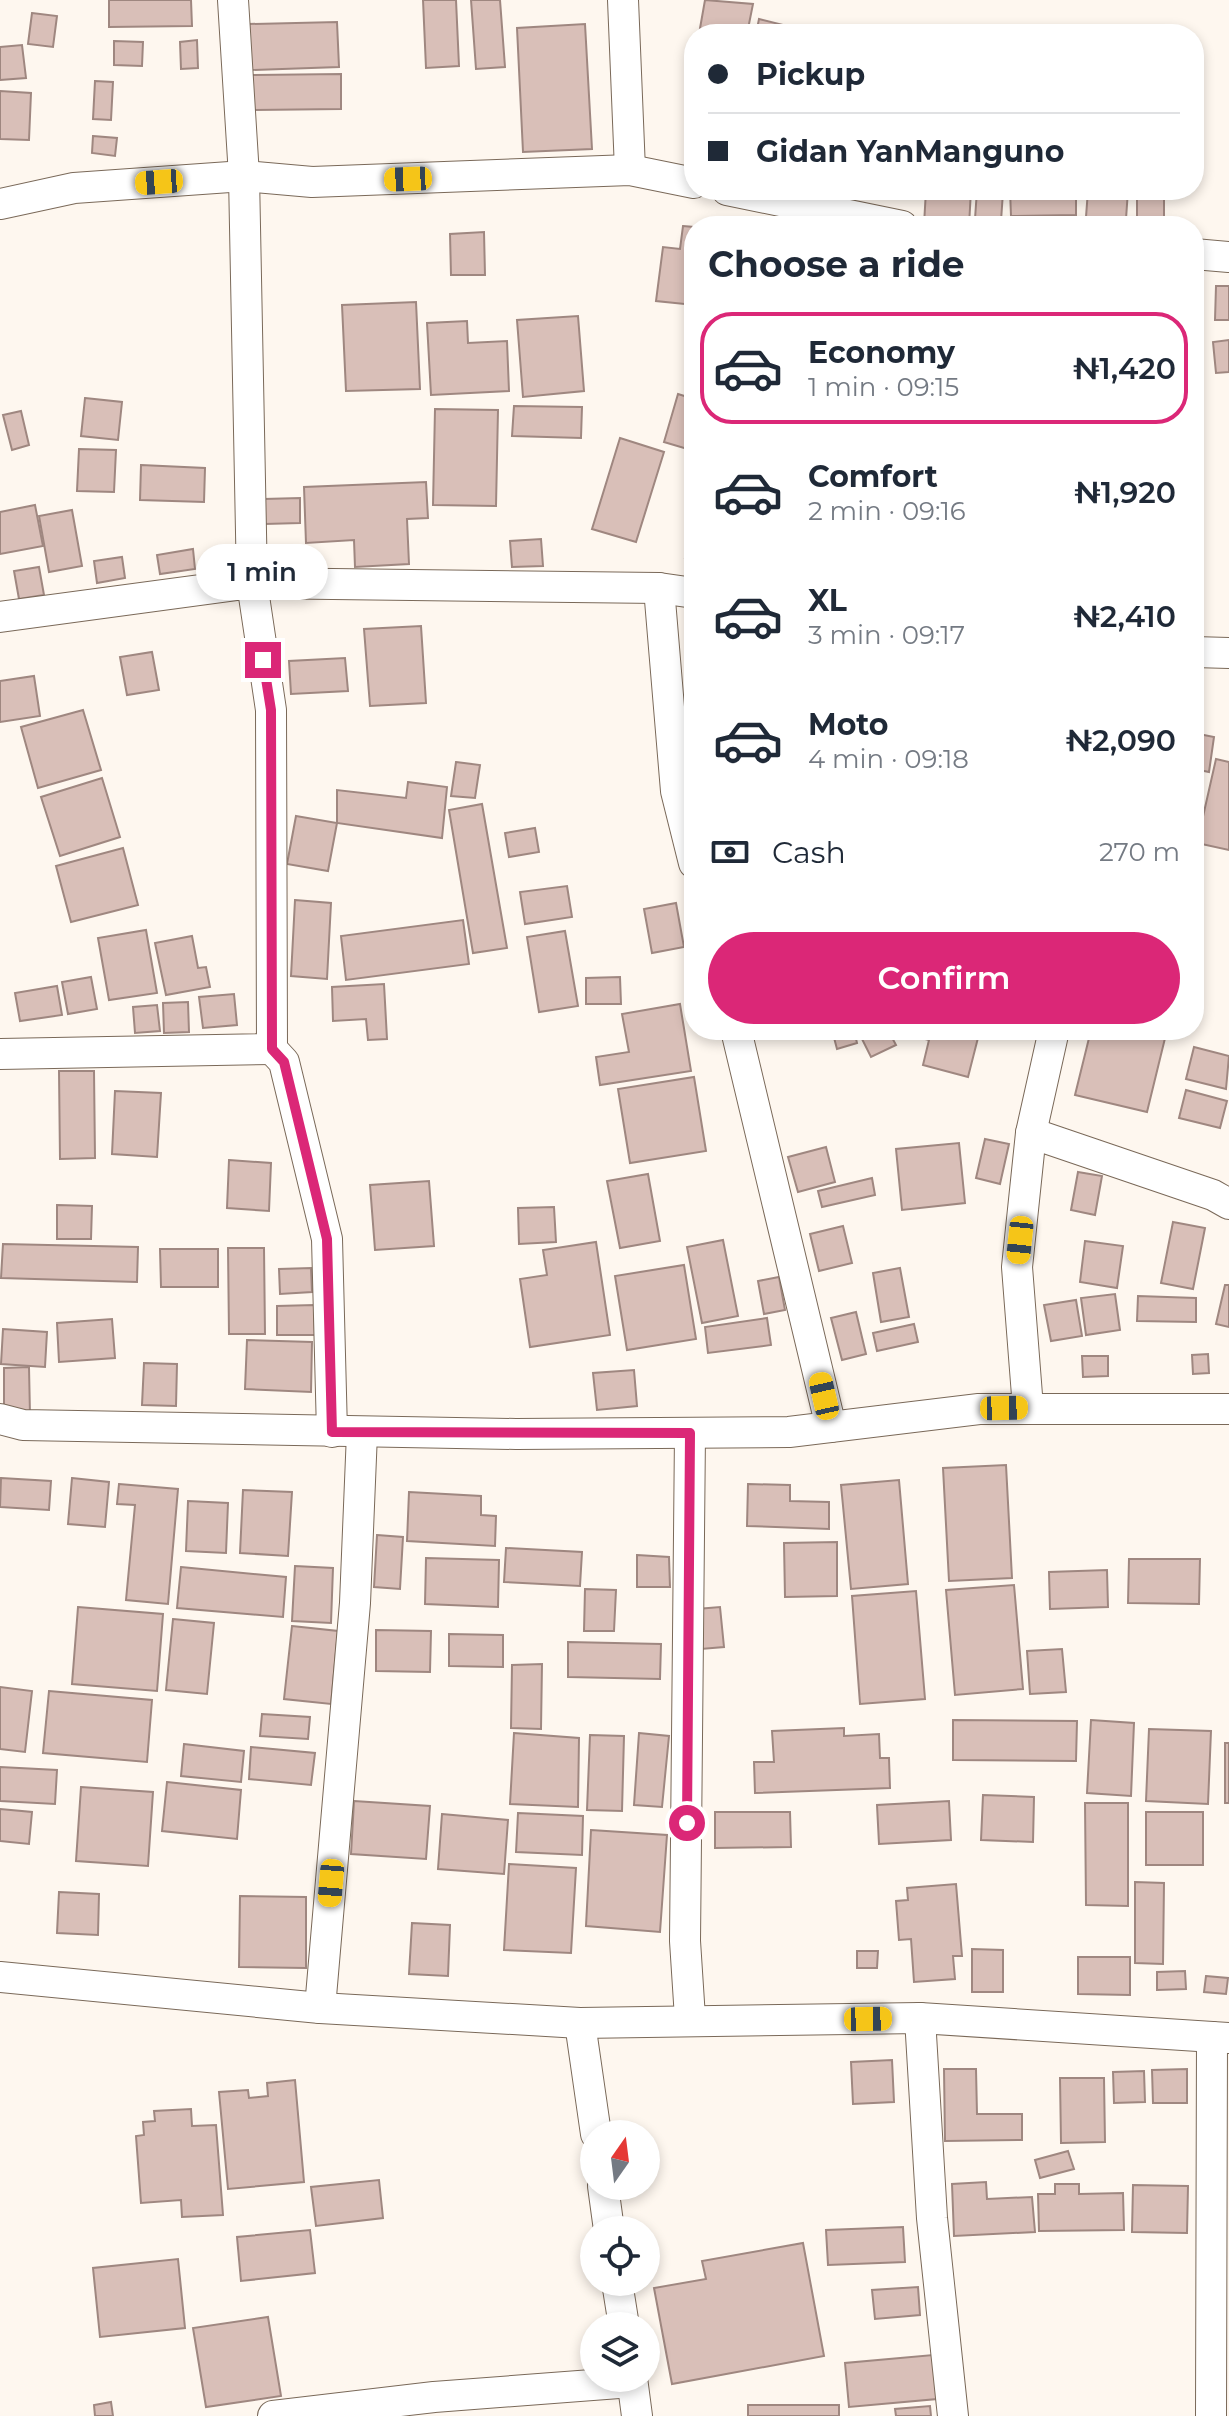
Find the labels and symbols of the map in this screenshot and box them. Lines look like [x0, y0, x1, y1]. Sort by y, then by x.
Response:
car [384, 166, 432, 192]
car [134, 168, 184, 196]
callout: 1 min [197, 544, 329, 600]
route end [245, 642, 281, 678]
car [1006, 1215, 1034, 1265]
car [807, 1370, 841, 1422]
car [980, 1396, 1028, 1420]
route start [669, 1805, 705, 1841]
car [317, 1858, 345, 1908]
car [844, 2007, 892, 2031]
north arrow [580, 2120, 660, 2200]

